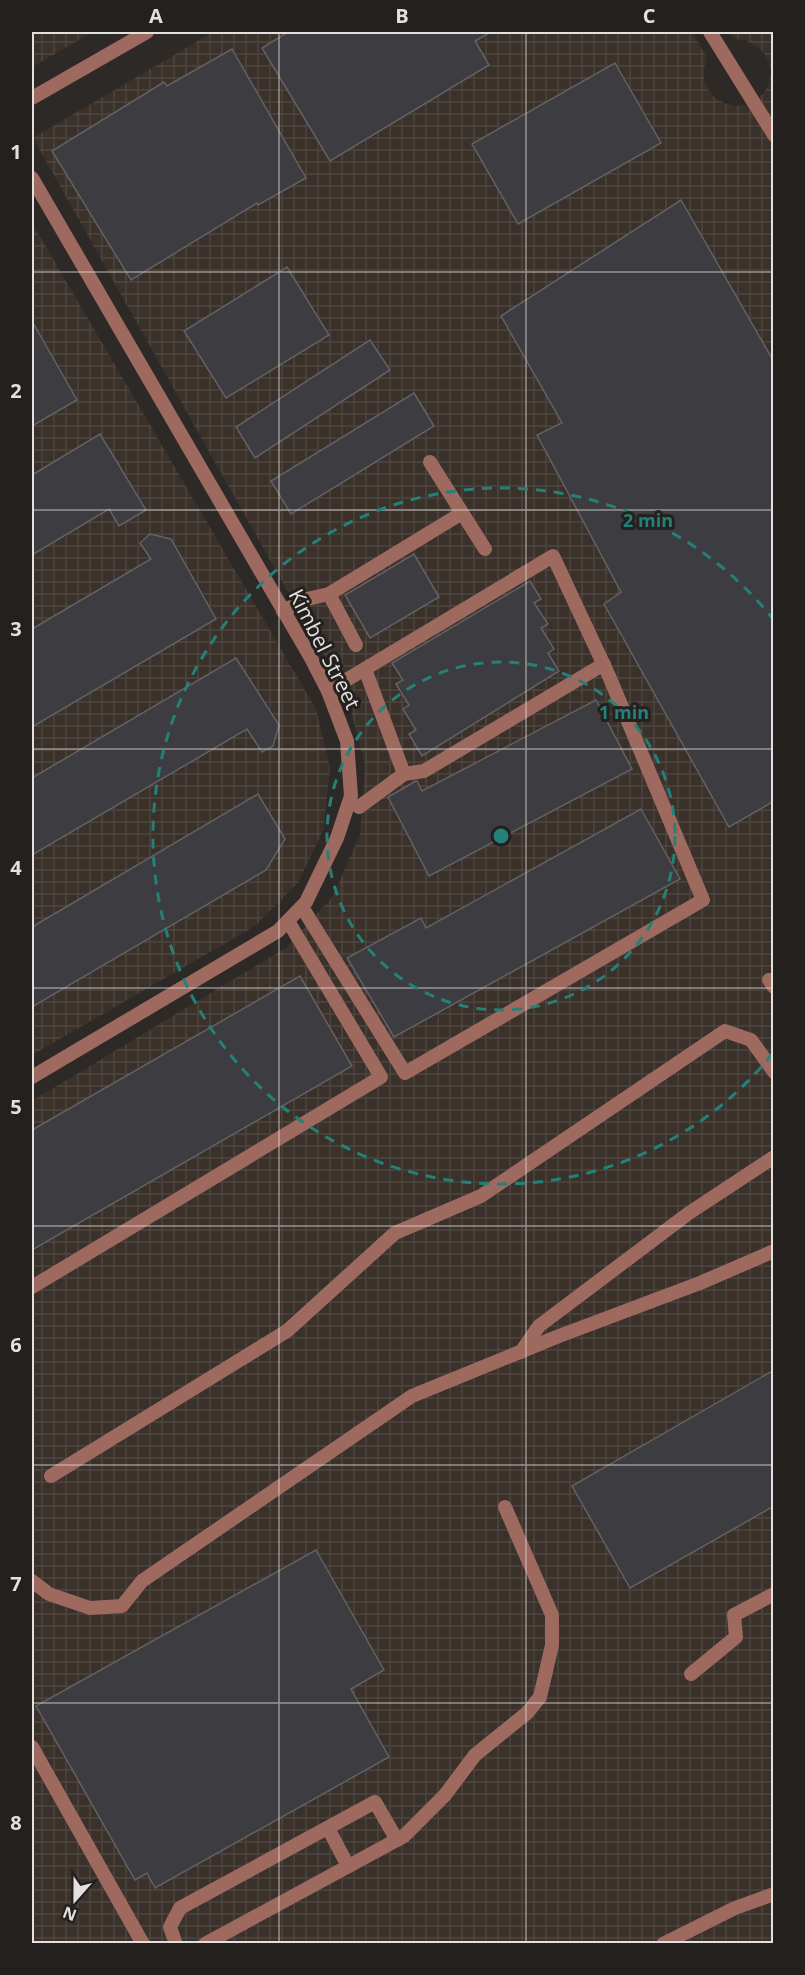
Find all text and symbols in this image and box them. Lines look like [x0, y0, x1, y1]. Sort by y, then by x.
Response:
text: A [149, 2, 163, 29]
text: B [395, 2, 409, 29]
text: C [643, 2, 656, 29]
text: 1 [10, 138, 22, 165]
text: 2 [10, 377, 22, 404]
text: 2 min [623, 508, 673, 532]
street label: Kimbel Street [283, 584, 367, 714]
text: 3 [10, 615, 22, 642]
text: 1 min [599, 700, 649, 724]
centre of rings [491, 826, 511, 846]
text: 4 [10, 854, 22, 881]
text: 5 [10, 1093, 22, 1120]
text: 6 [10, 1331, 22, 1358]
text: 7 [10, 1570, 22, 1597]
text: 8 [10, 1809, 22, 1836]
north arrow [45, 1870, 105, 1930]
text: N [60, 1901, 80, 1927]

